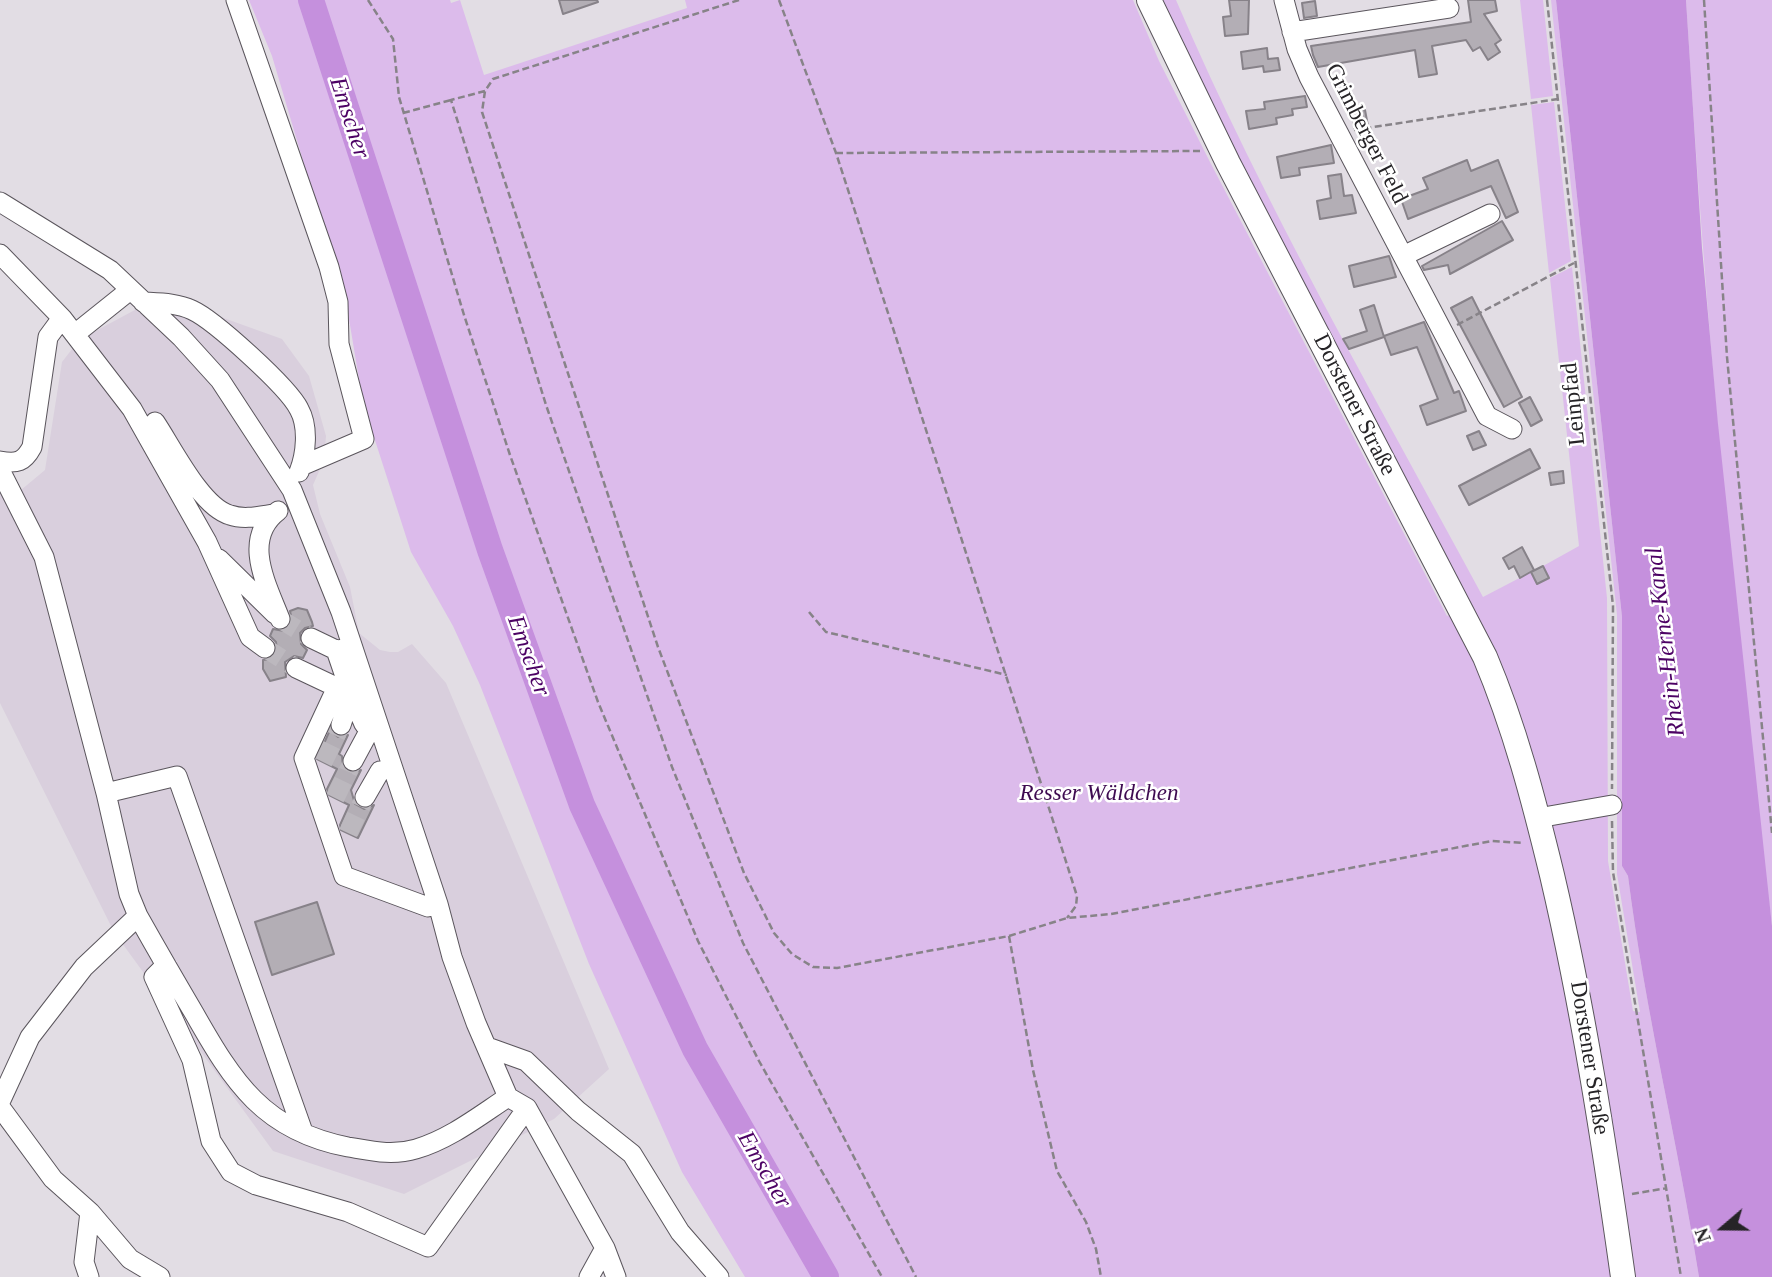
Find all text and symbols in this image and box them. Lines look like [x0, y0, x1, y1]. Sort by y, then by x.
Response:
street label: Grimberger Feld [1319, 59, 1413, 209]
water label: Emscher [322, 74, 376, 162]
street label: Dorstener Straße [1306, 330, 1402, 480]
street label: Leinpfad [1556, 361, 1592, 447]
water label: Rhein-Herne-Kanal [1640, 546, 1692, 738]
water label: Emscher [500, 612, 556, 700]
park label: Resser Wäldchen [1019, 780, 1179, 808]
street label: Dorstener Straße [1563, 979, 1615, 1137]
water label: Emscher [731, 1126, 797, 1214]
north arrow [1688, 1193, 1758, 1263]
text: N [1691, 1225, 1715, 1245]

